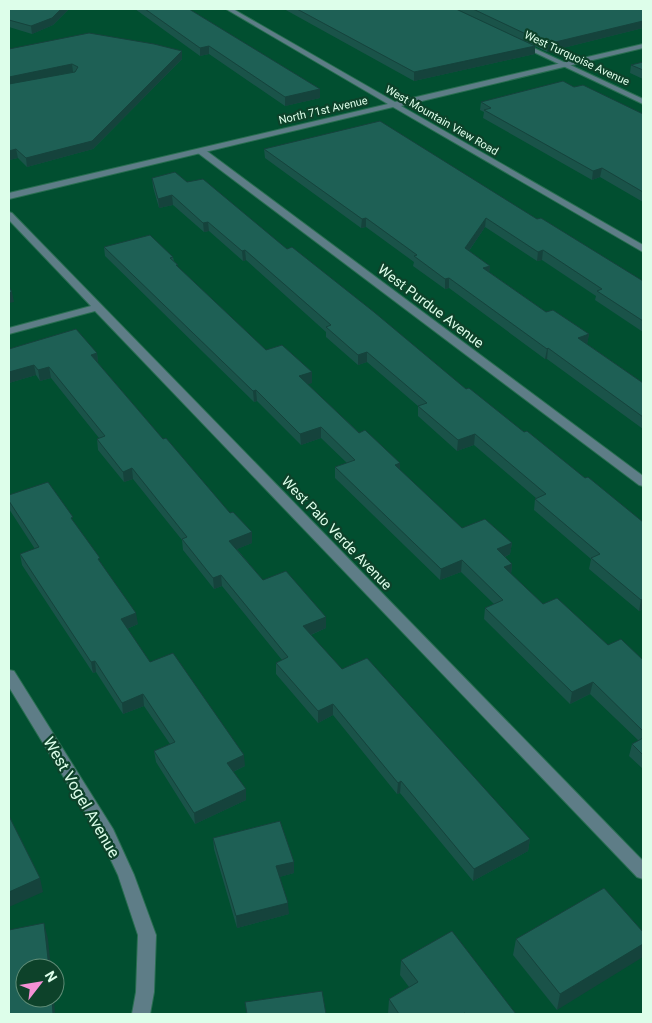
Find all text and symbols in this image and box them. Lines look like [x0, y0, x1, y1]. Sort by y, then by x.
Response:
street label: West Turquoise Avenue [522, 28, 632, 89]
street label: West Mountain View Road [383, 83, 501, 158]
street label: North 71st Avenue [277, 94, 369, 127]
street label: West Purdue Avenue [375, 261, 487, 351]
street label: West Palo Verde Avenue [279, 473, 395, 593]
street label: West Vogel Avenue [39, 733, 124, 861]
north arrow [15, 958, 65, 1008]
text: N [42, 968, 61, 985]

